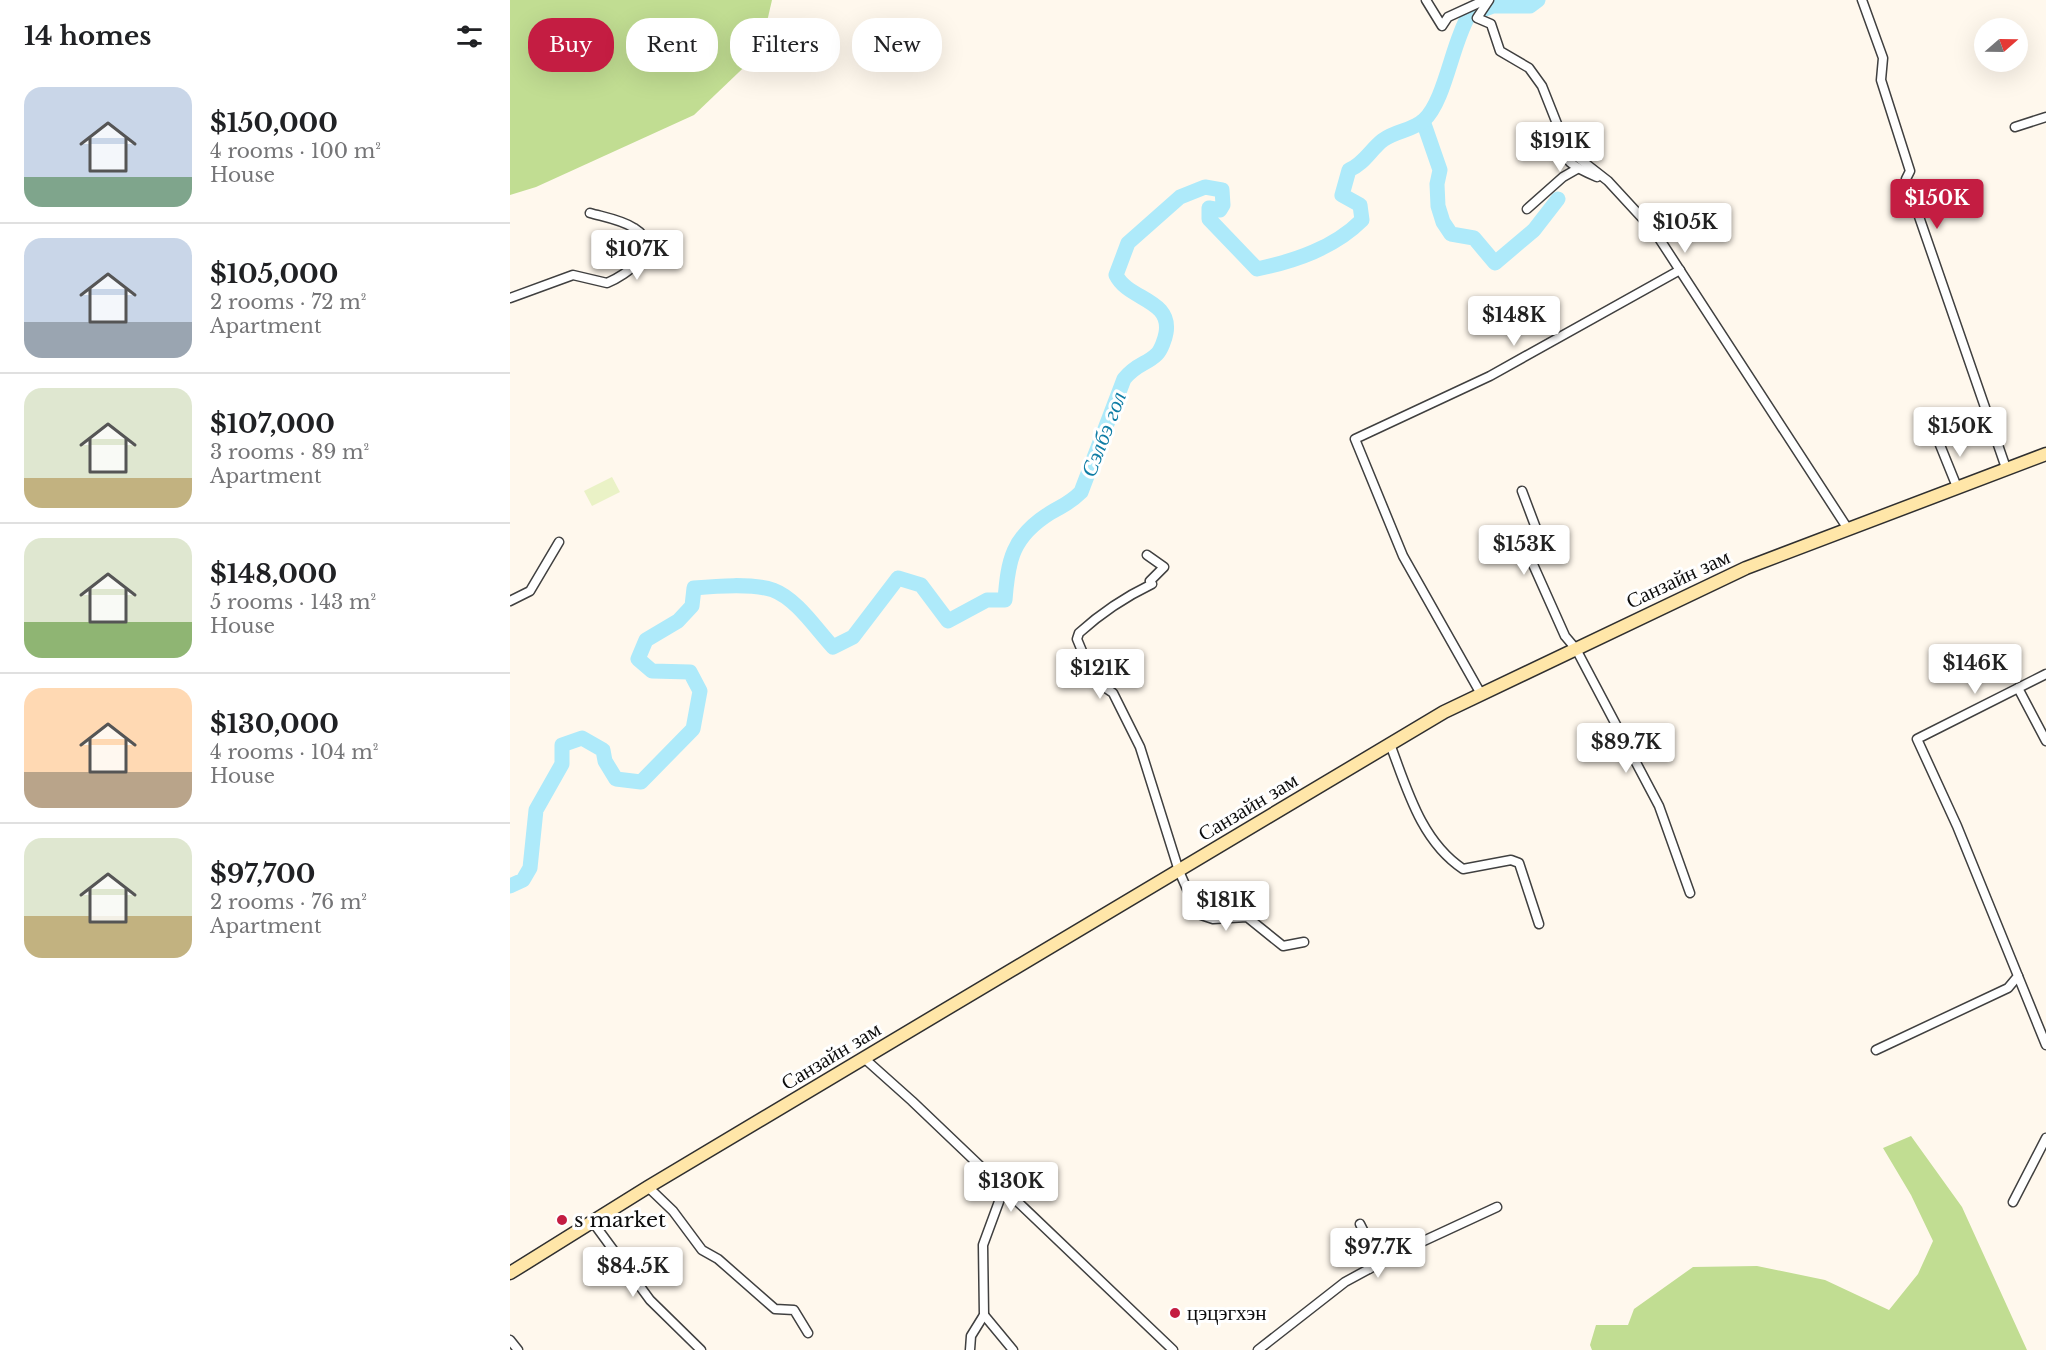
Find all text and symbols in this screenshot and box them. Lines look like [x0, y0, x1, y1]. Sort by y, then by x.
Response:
chip: Buy [528, 18, 614, 72]
chip: Rent [626, 18, 718, 72]
chip: Filters [730, 18, 840, 72]
chip: New [852, 18, 942, 72]
north arrow [1974, 18, 2028, 72]
map controls [1974, 18, 2028, 72]
text: 14 homes [24, 20, 151, 52]
icon: filters [453, 20, 486, 53]
text: $150,000 [210, 107, 338, 139]
icon: home [72, 111, 144, 183]
pin: $191K [1518, 122, 1602, 173]
text: $191K [1530, 129, 1590, 153]
text: 4 rooms · 100 m² [210, 139, 381, 163]
text: House [210, 163, 275, 187]
pin: $150K [1895, 179, 1979, 230]
text: $150K [1904, 186, 1970, 210]
pin: $105K [1643, 203, 1727, 254]
text: $105K [1652, 210, 1718, 234]
pin: $107K [595, 230, 679, 281]
text: $107K [605, 237, 669, 261]
text: $105,000 [210, 258, 338, 290]
icon: home [72, 262, 144, 334]
text: 2 rooms · 72 m² [210, 290, 367, 314]
pin: $148K [1472, 296, 1556, 347]
text: $148K [1482, 303, 1546, 327]
text: Apartment [210, 314, 321, 338]
water label: Сэлбэ гол [1075, 388, 1132, 481]
pin: $150K [1918, 407, 2002, 458]
text: $107,000 [210, 408, 335, 440]
icon: home [72, 412, 144, 484]
text: $150K [1927, 414, 1993, 438]
text: 3 rooms · 89 m² [210, 440, 369, 464]
text: Apartment [210, 464, 321, 488]
pin: $153K [1482, 525, 1566, 576]
text: $153K [1493, 532, 1555, 556]
street label: Санзайн зам [1622, 544, 1734, 614]
text: $148,000 [210, 558, 337, 590]
icon: home [72, 562, 144, 634]
text: 5 rooms · 143 m² [210, 590, 376, 614]
text: House [210, 614, 275, 638]
pin: $146K [1933, 644, 2017, 695]
pin: $121K [1058, 649, 1142, 700]
text: $146K [1943, 651, 2007, 675]
text: $121K [1070, 656, 1130, 680]
text: $130,000 [210, 708, 339, 740]
icon: home [72, 712, 144, 784]
pin: $89.7K [1577, 723, 1675, 774]
text: $89.7K [1591, 730, 1661, 754]
text: 4 rooms · 104 m² [210, 740, 378, 764]
text: House [210, 764, 275, 788]
street label: Санзайн зам [1193, 767, 1303, 847]
text: $97,700 [210, 858, 315, 890]
icon: home [72, 862, 144, 934]
pin: $181K [1184, 881, 1268, 932]
text: $181K [1196, 888, 1256, 912]
text: 2 rooms · 76 m² [210, 890, 367, 914]
text: Apartment [210, 914, 321, 938]
street label: Санзайн зам [776, 1016, 886, 1096]
pin: $130K [969, 1162, 1053, 1213]
text: $130K [978, 1169, 1044, 1193]
place label: s market [574, 1207, 666, 1233]
marker: s market [555, 1213, 569, 1227]
pin: $97.7K [1329, 1228, 1427, 1279]
text: $97.7K [1344, 1235, 1412, 1259]
pin: $84.5K [584, 1247, 682, 1298]
text: $84.5K [597, 1254, 669, 1278]
place label: цэцэгхэн [1187, 1300, 1267, 1326]
marker: цэцэгхэн [1168, 1306, 1182, 1320]

